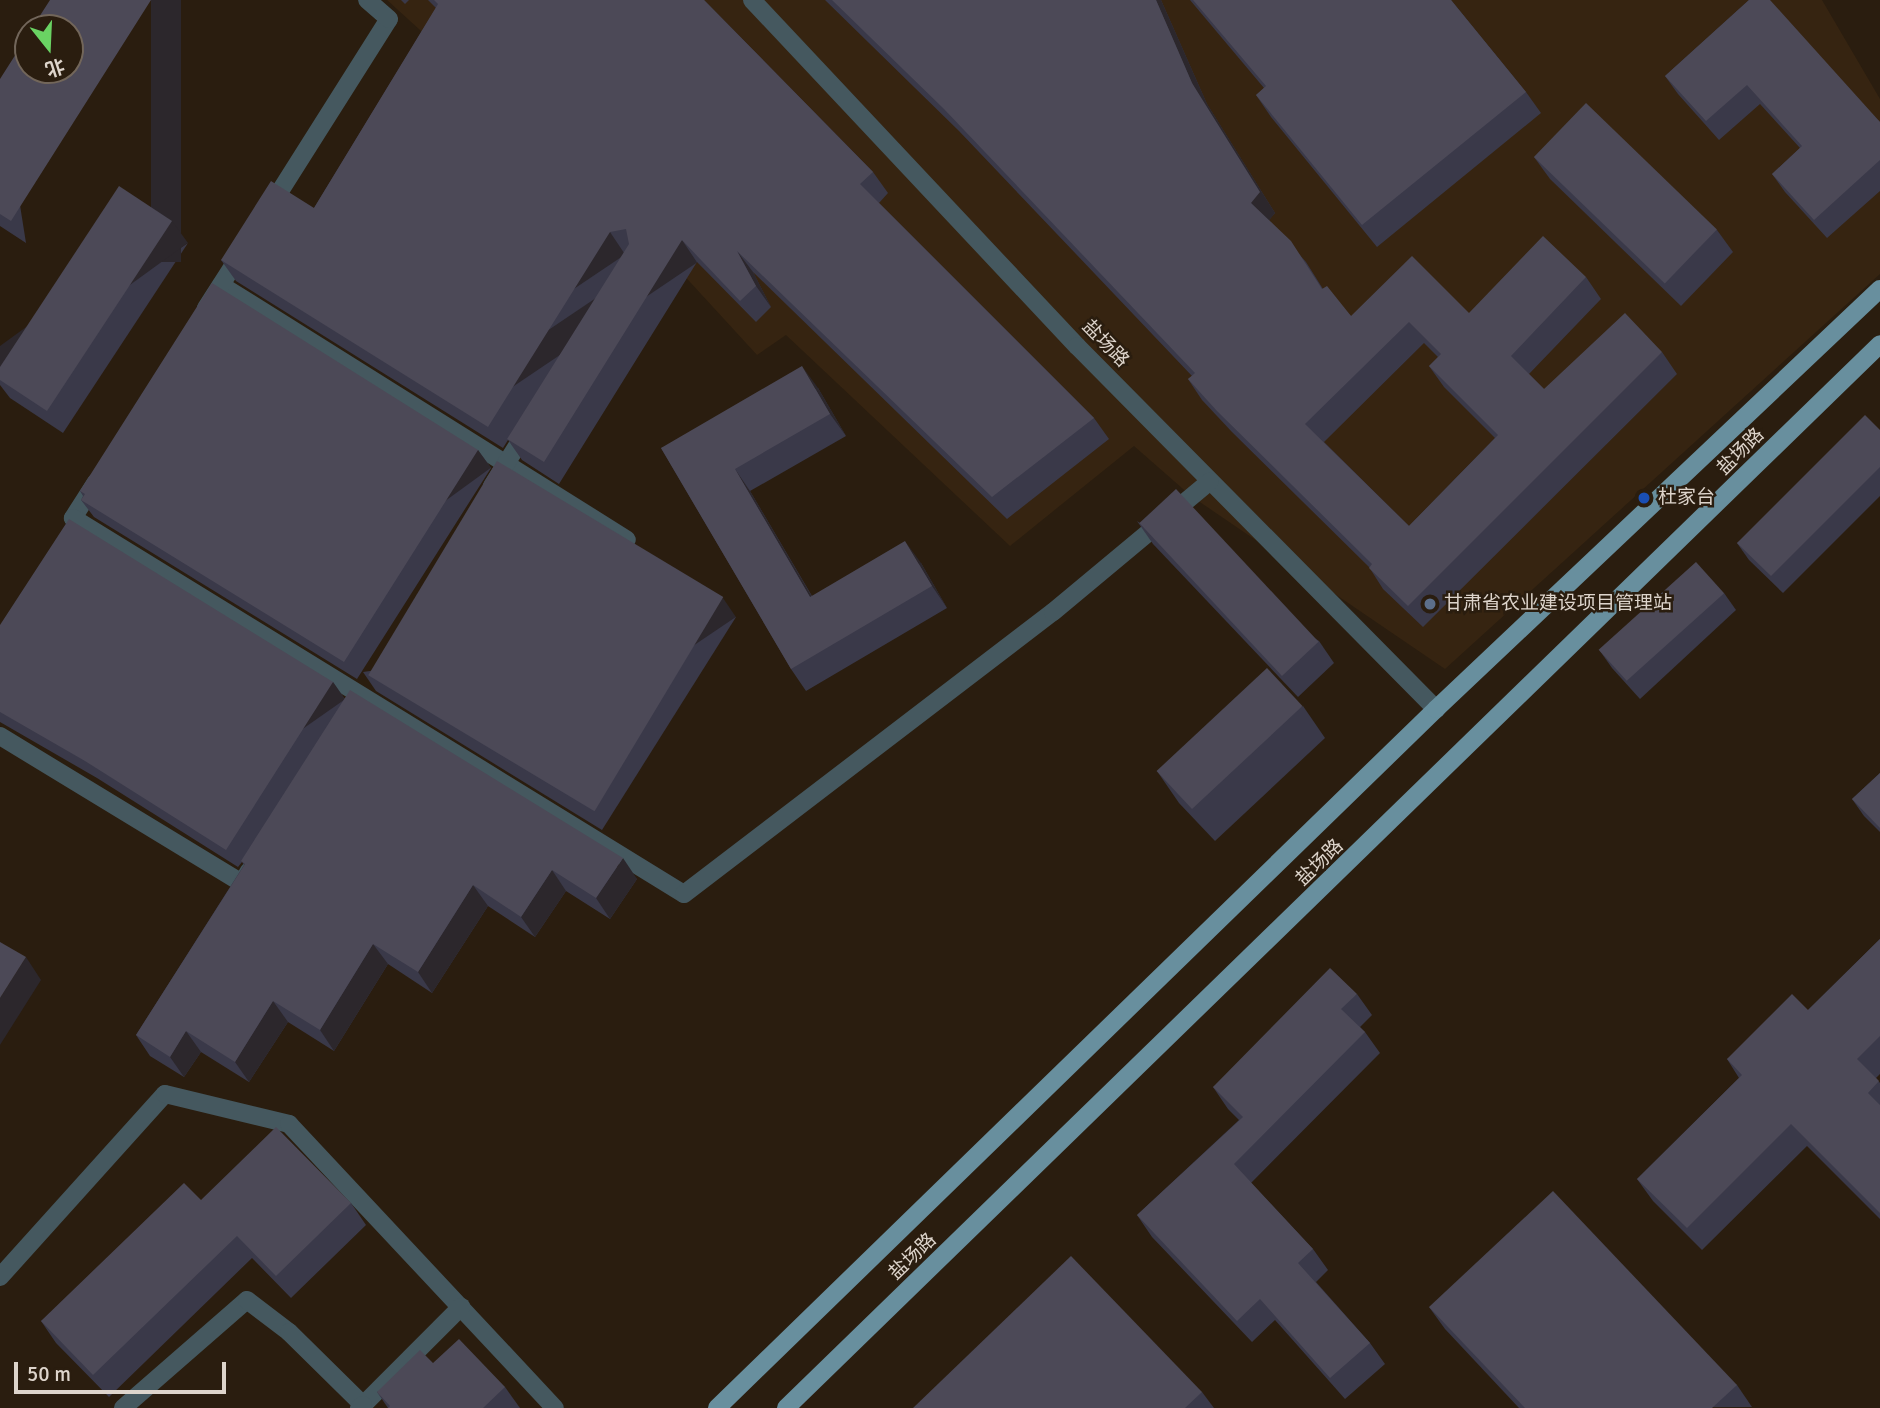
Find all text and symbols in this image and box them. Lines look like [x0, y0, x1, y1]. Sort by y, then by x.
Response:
north arrow [14, 14, 84, 84]
text: 北 [42, 53, 68, 81]
street label: 盐场路 [1077, 316, 1133, 372]
street label: 盐场路 [1713, 424, 1769, 480]
place label: 杜家台 [1658, 487, 1715, 509]
marker: 杜家台 [1636, 490, 1652, 506]
place label: 甘肃省农业建设项目管理站 [1444, 593, 1672, 615]
marker: 甘肃省农业建设项目管理站 [1422, 596, 1438, 612]
street label: 盐场路 [1292, 835, 1348, 891]
street label: 盐场路 [885, 1229, 941, 1285]
scale bar [18, 1348, 229, 1392]
text: 50 m [27, 1361, 71, 1387]

